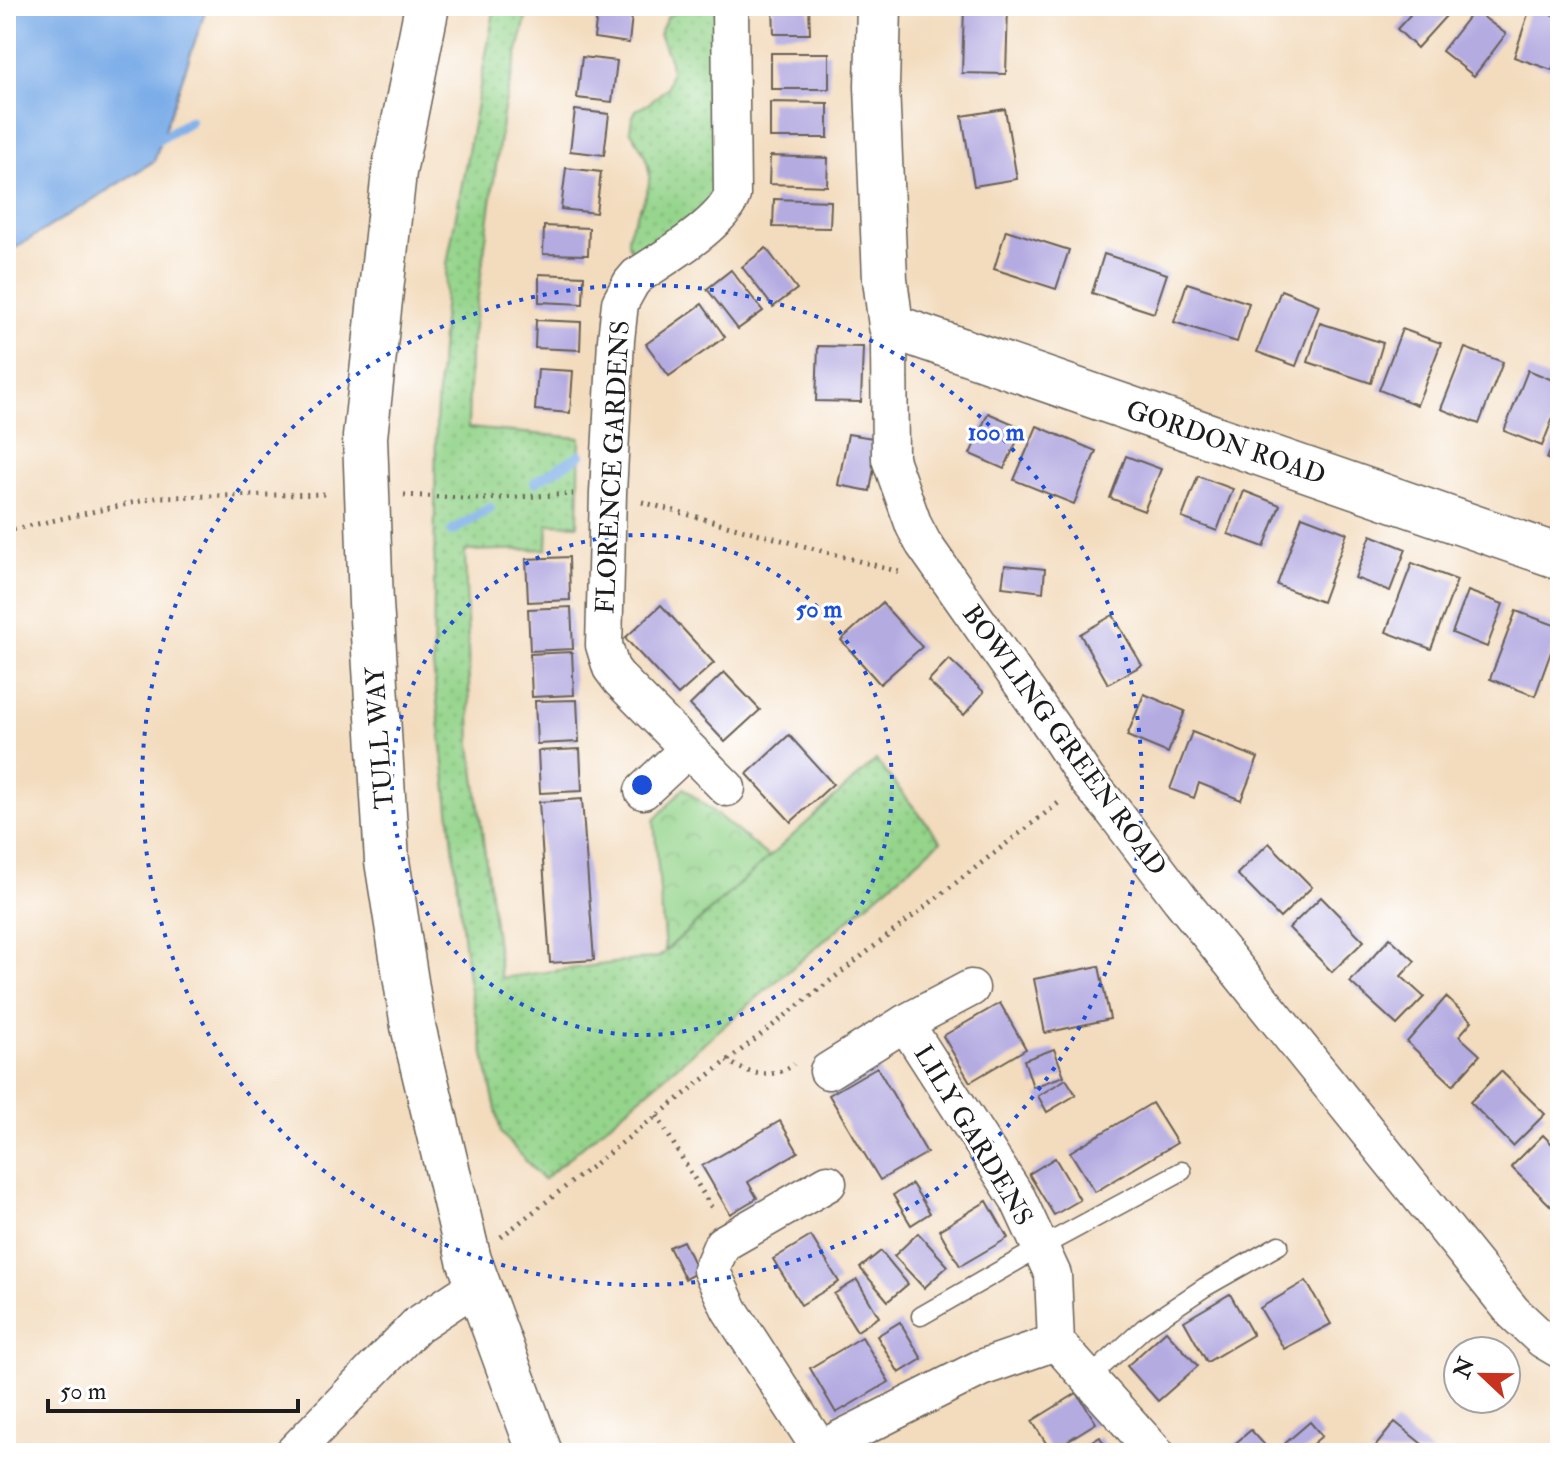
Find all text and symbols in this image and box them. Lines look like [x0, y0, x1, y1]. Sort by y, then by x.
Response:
street label: FLORENCE GARDENS [589, 319, 637, 615]
street label: GORDON ROAD [1122, 394, 1330, 492]
text: 100 m [968, 417, 1025, 448]
text: 50 m [796, 594, 843, 625]
street label: BOWLING GREEN ROAD [955, 599, 1173, 882]
street label: TULL WAY [359, 664, 401, 810]
centre of rings [628, 771, 656, 799]
street label: LILY GARDENS [907, 1039, 1040, 1232]
north arrow [1442, 1335, 1522, 1415]
text: N [1447, 1353, 1481, 1383]
scale bar [48, 1363, 298, 1413]
text: 50 m [60, 1376, 107, 1407]

